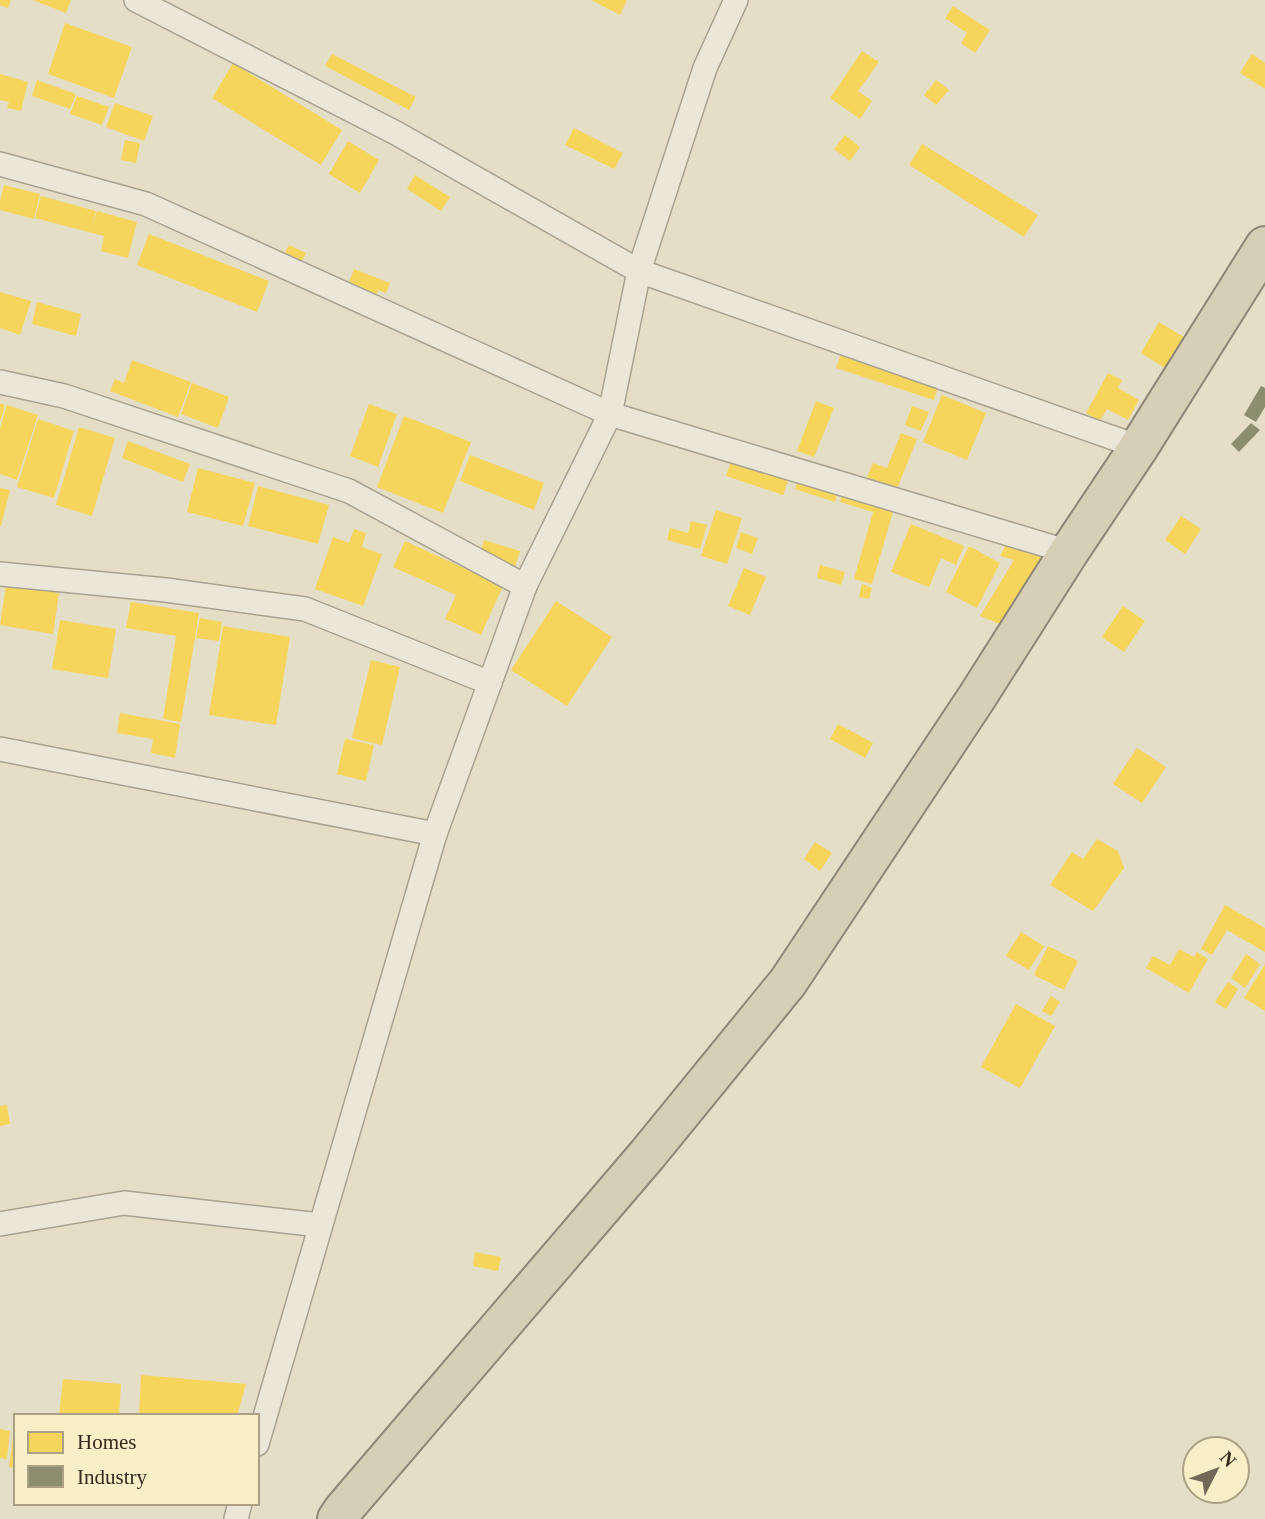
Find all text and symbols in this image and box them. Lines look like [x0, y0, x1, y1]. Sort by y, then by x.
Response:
legend [14, 1414, 259, 1505]
text: Homes [77, 1430, 137, 1454]
north arrow [1181, 1435, 1251, 1505]
text: N [1216, 1447, 1241, 1471]
text: Industry [77, 1465, 147, 1489]

